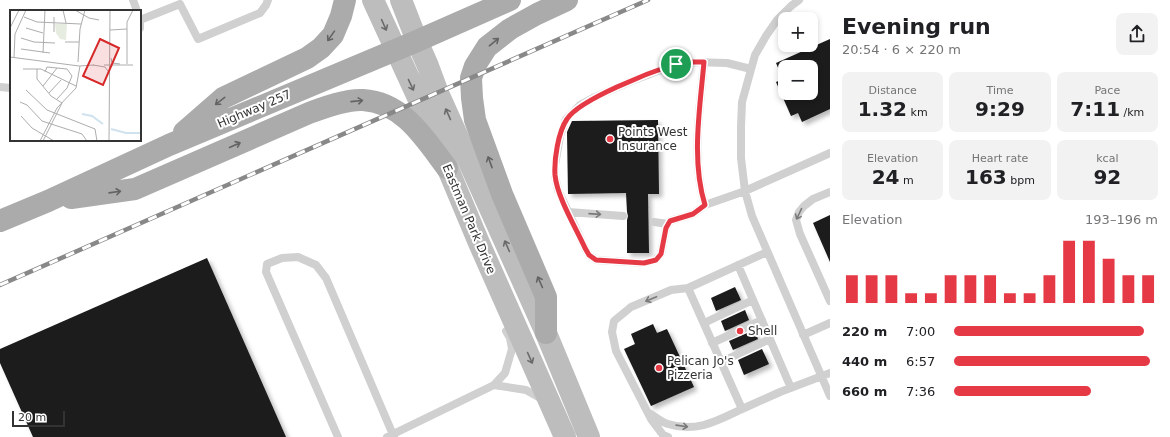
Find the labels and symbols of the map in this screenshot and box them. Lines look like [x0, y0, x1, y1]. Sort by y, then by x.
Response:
inset map [10, 10, 141, 141]
one-way arrow [381, 18, 388, 30]
one-way arrow [327, 30, 335, 41]
one-way arrow [488, 37, 499, 46]
pin [659, 47, 693, 81]
one-way arrow [408, 78, 415, 90]
street label: Highway 257 [215, 87, 293, 131]
one-way arrow [215, 97, 226, 105]
one-way arrow [350, 97, 363, 105]
one-way arrow [444, 108, 451, 120]
place label: Points West Insurance [618, 125, 688, 153]
marker: Points West Insurance [605, 134, 615, 144]
one-way arrow [229, 141, 241, 148]
one-way arrow [486, 155, 493, 168]
street label: Eastman Park Drive [439, 162, 499, 276]
one-way arrow [108, 188, 121, 196]
one-way arrow [795, 207, 803, 219]
one-way arrow [588, 210, 601, 217]
one-way arrow [503, 241, 511, 253]
one-way arrow [536, 276, 543, 288]
one-way arrow [646, 295, 658, 303]
place label: Shell [748, 324, 777, 338]
marker: Shell [735, 326, 745, 336]
one-way arrow [527, 351, 534, 363]
place label: Pelican Jo's Pizzeria [667, 354, 734, 382]
marker: Pelican Jo's Pizzeria [654, 363, 664, 373]
scale bar [12, 409, 65, 428]
one-way arrow [675, 422, 688, 430]

